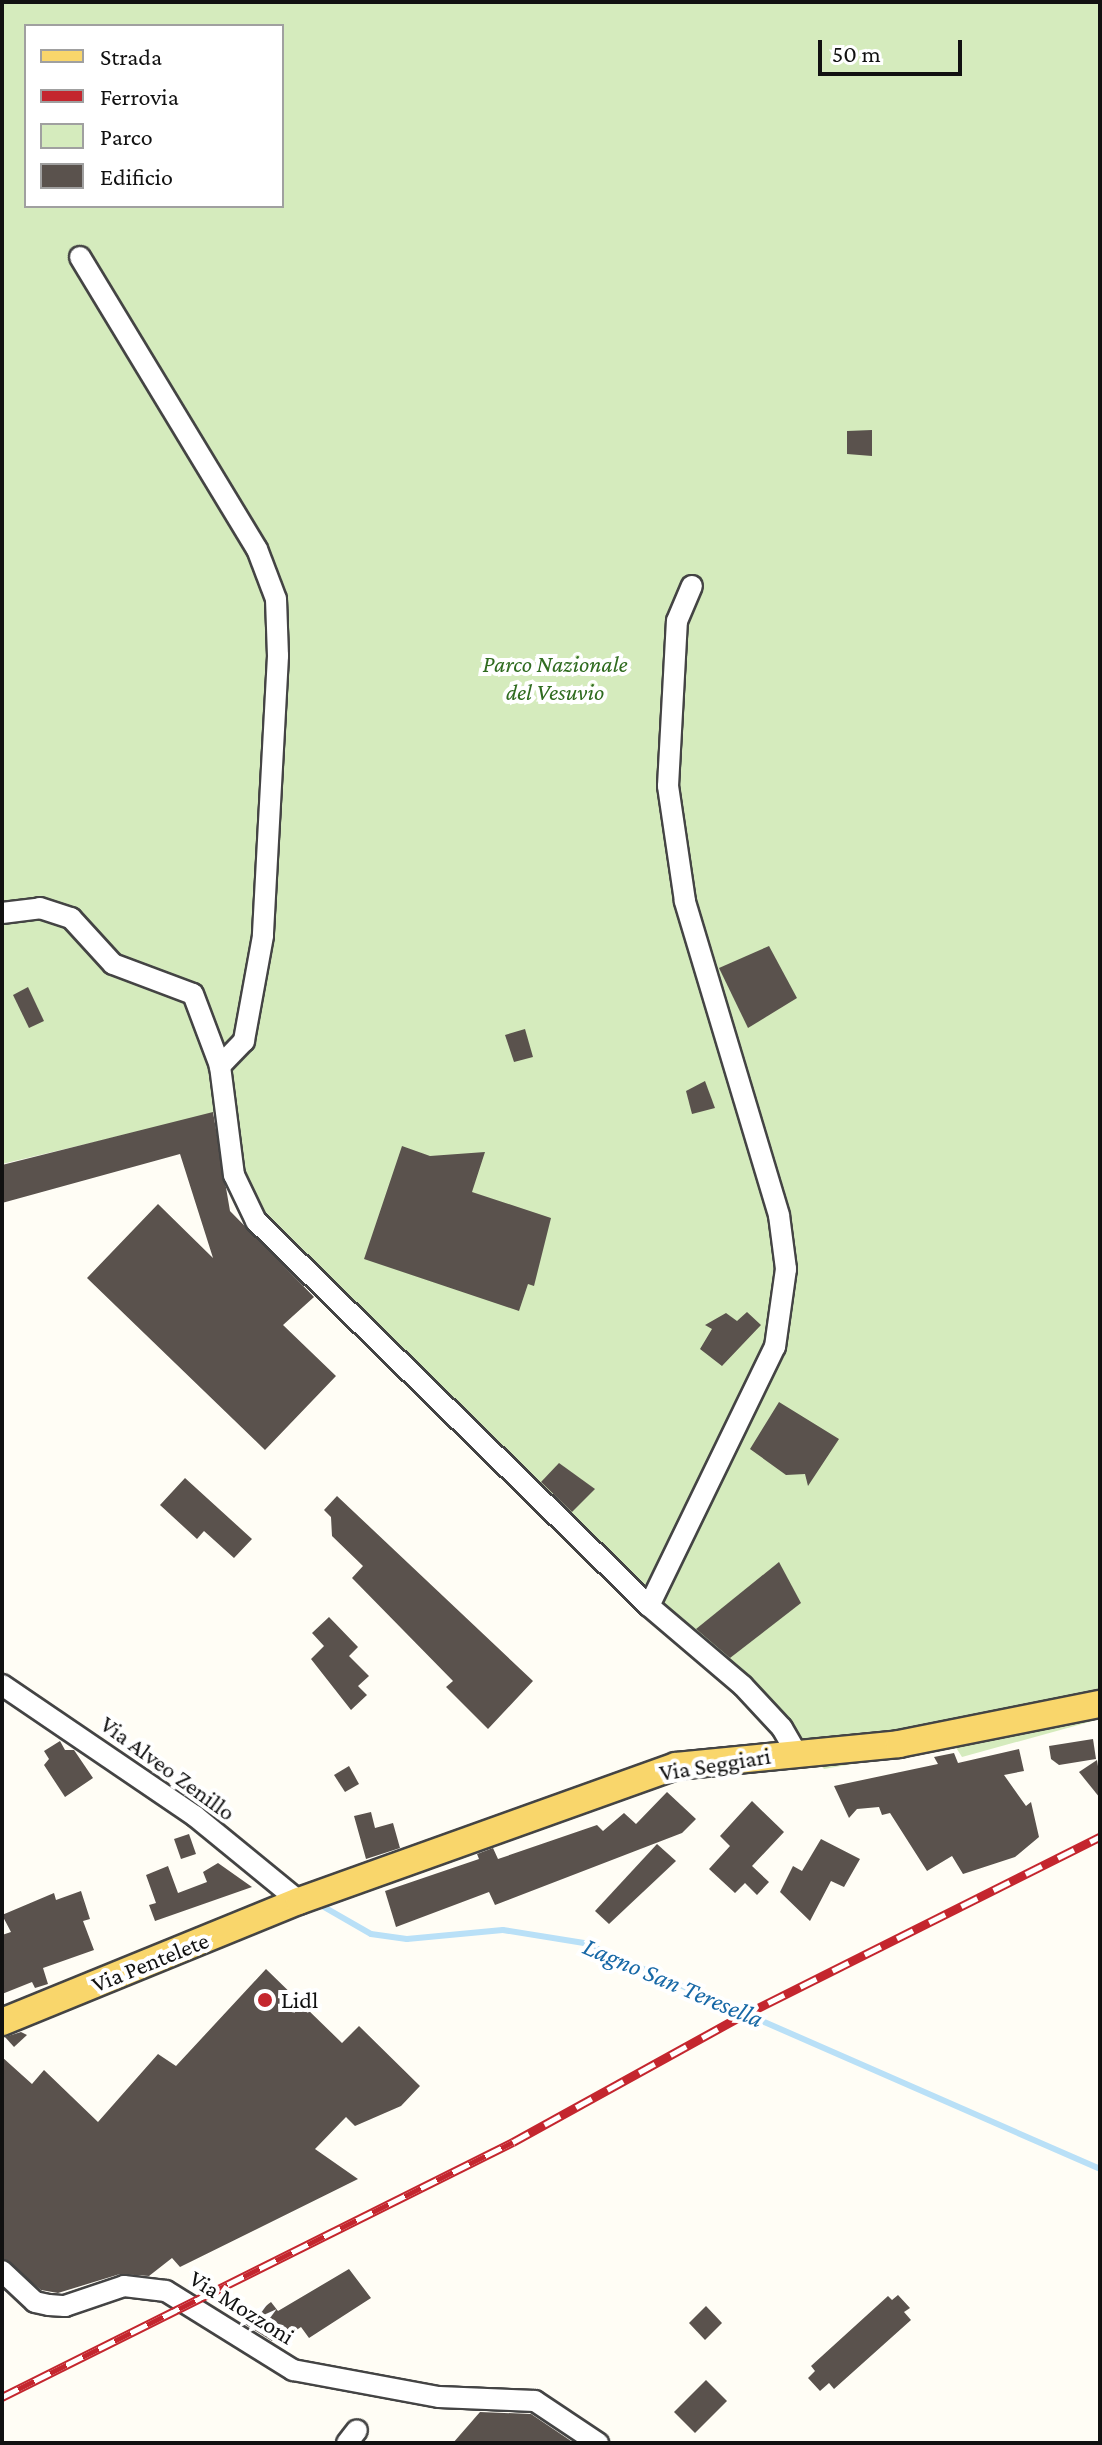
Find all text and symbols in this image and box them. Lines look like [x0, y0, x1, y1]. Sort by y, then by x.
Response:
legend [24, 24, 284, 208]
scale bar [822, 24, 966, 74]
text: 50 m [832, 40, 881, 67]
text: Strada [100, 43, 162, 70]
text: Ferrovia [100, 83, 179, 110]
text: Parco [100, 123, 153, 150]
text: Edificio [100, 163, 173, 190]
park label: Parco Nazionale del Vesuvio [482, 650, 628, 706]
street label: Via Alveo Zenillo [95, 1709, 241, 1827]
street label: Via Seggiari [657, 1741, 773, 1787]
street label: Via Pentelete [87, 1925, 213, 1999]
water label: Lagno San Teresella [578, 1931, 768, 2035]
place label: Lidl [281, 1986, 318, 2014]
marker: Lidl [256, 1991, 274, 2009]
street label: Via Mozzoni [184, 2263, 300, 2351]

